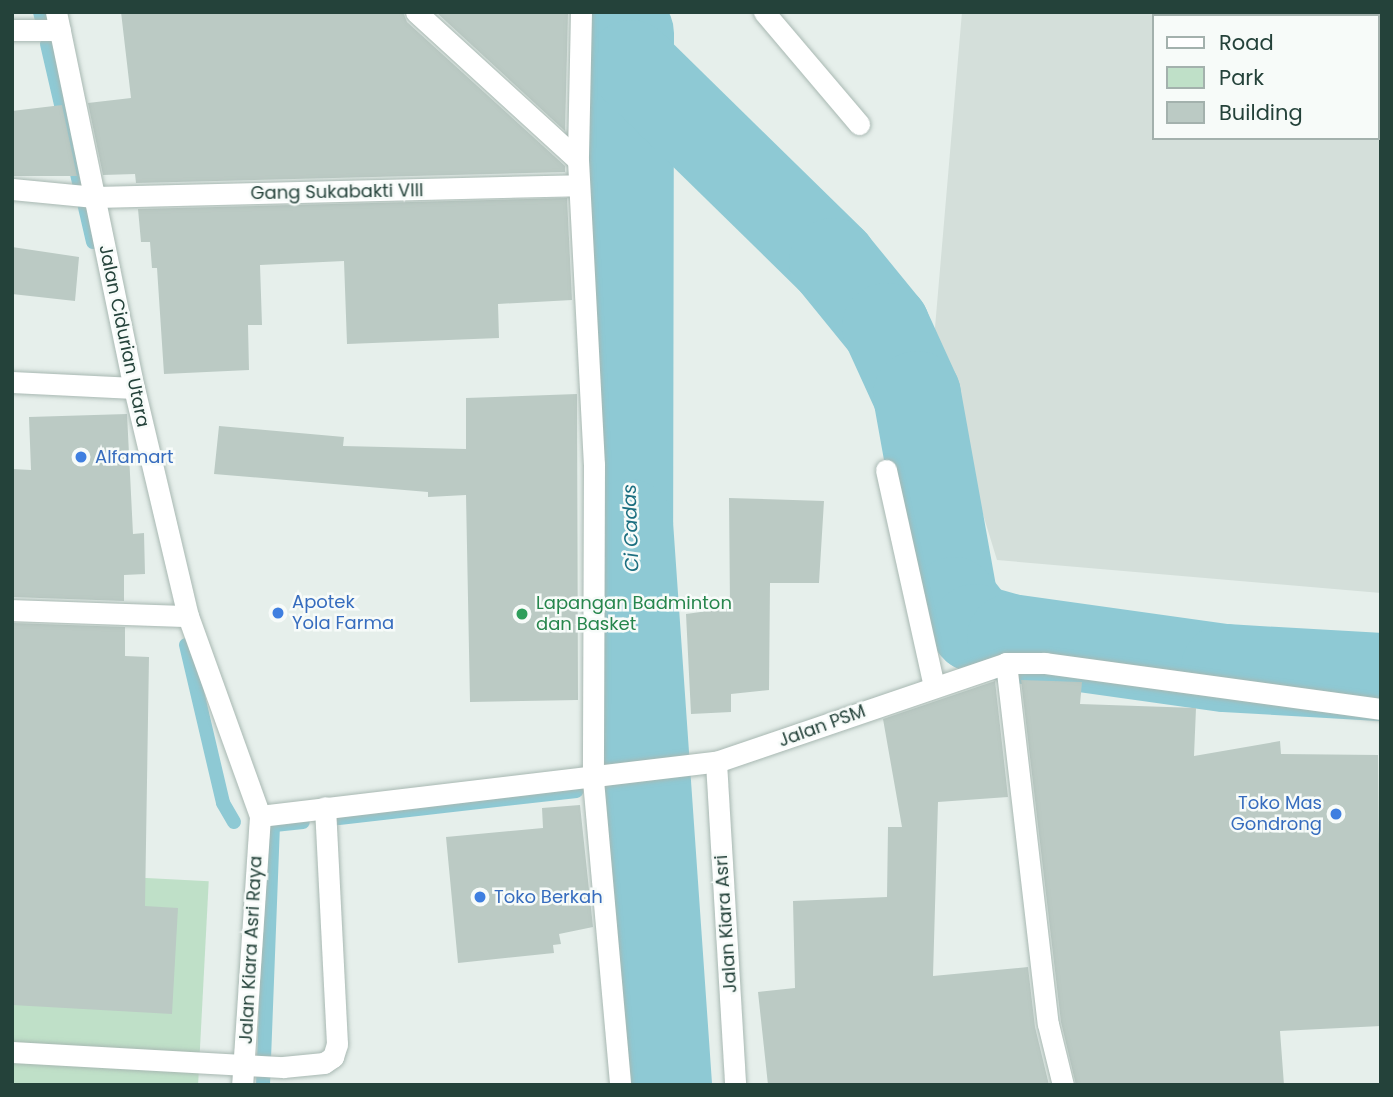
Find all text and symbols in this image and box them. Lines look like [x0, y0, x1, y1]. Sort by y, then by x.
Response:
legend [1152, 14, 1379, 140]
text: Road [1219, 28, 1274, 57]
text: Park [1219, 63, 1264, 92]
text: Building [1219, 98, 1303, 127]
street label: Gang Sukabakti VIII [250, 180, 424, 204]
street label: Jalan Cidurian Utara [94, 243, 154, 429]
place label: Alfamart [95, 446, 174, 468]
marker: Alfamart [73, 449, 89, 465]
water label: Ci Cadas [618, 484, 644, 572]
place label: Apotek Yola Farma [292, 592, 394, 634]
place label: Lapangan Badminton dan Basket [536, 593, 732, 636]
marker: Apotek Yola Farma [270, 605, 286, 621]
marker: Lapangan Badminton dan Basket [514, 606, 530, 622]
street label: Jalan PSM [775, 700, 869, 752]
place label: Toko Mas Gondrong [1231, 793, 1322, 836]
marker: Toko Mas Gondrong [1328, 806, 1344, 822]
street label: Jalan Kiara Asri [710, 854, 742, 994]
street label: Jalan Kiara Asri Raya [235, 855, 267, 1045]
place label: Toko Berkah [494, 886, 603, 908]
marker: Toko Berkah [472, 889, 488, 905]

